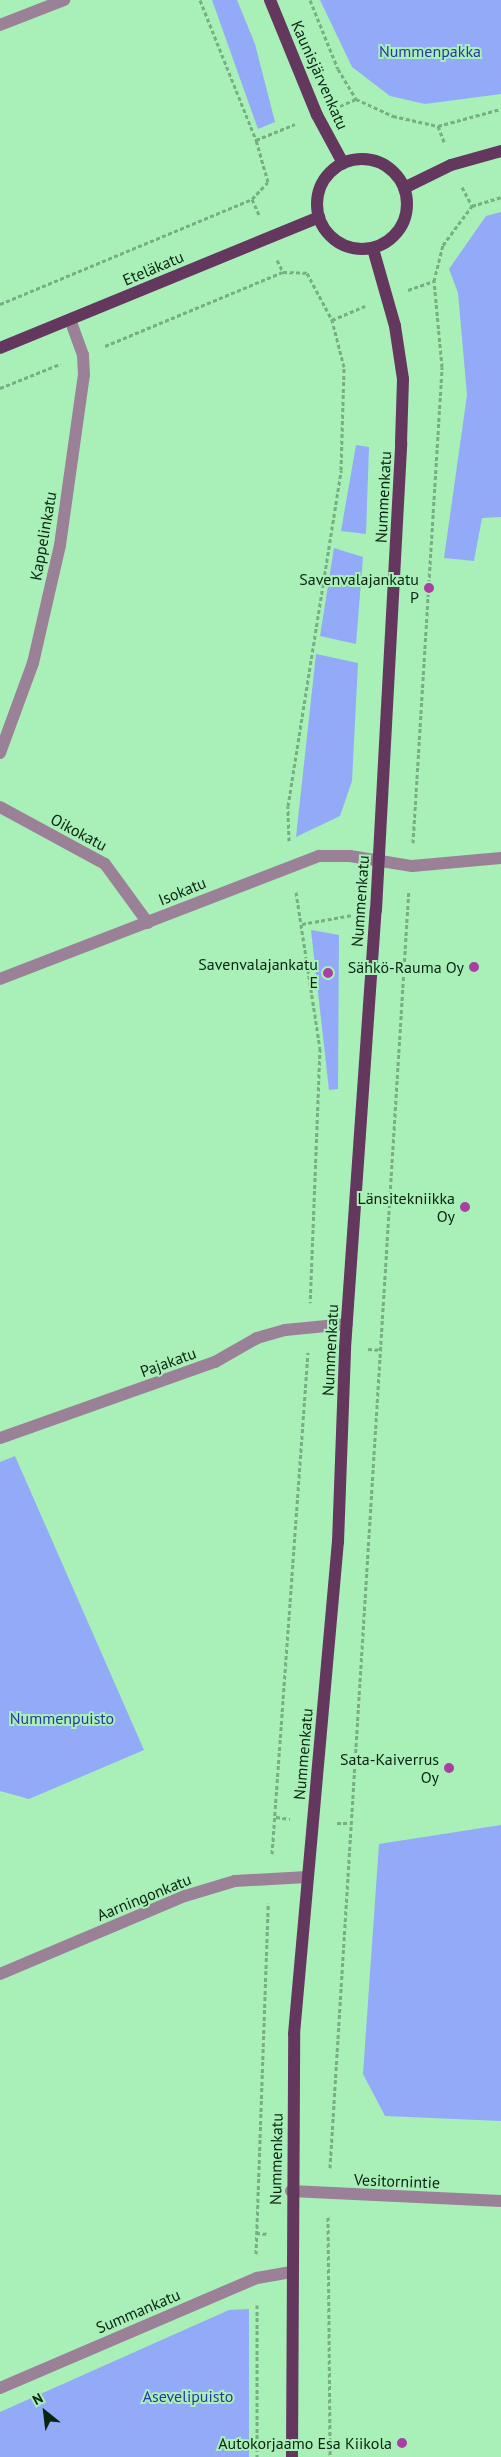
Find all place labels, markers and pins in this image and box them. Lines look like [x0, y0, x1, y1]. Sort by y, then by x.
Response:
place label: Savenvalajankatu P [299, 569, 419, 607]
marker: Savenvalajankatu P [423, 582, 435, 594]
place label: Savenvalajankatu E [198, 954, 318, 992]
place label: Sähkö-Rauma Oy [348, 957, 464, 977]
marker: Sähkö-Rauma Oy [468, 961, 480, 973]
marker: Savenvalajankatu E [322, 967, 334, 979]
place label: Länsitekniikka Oy [357, 1188, 455, 1226]
marker: Länsitekniikka Oy [459, 1201, 471, 1213]
place label: Sata-Kaiverrus Oy [340, 1749, 439, 1787]
marker: Sata-Kaiverrus Oy [443, 1762, 455, 1774]
place label: Autokorjaamo Esa Kiikola [218, 2433, 392, 2453]
marker: Autokorjaamo Esa Kiikola [396, 2437, 408, 2449]

